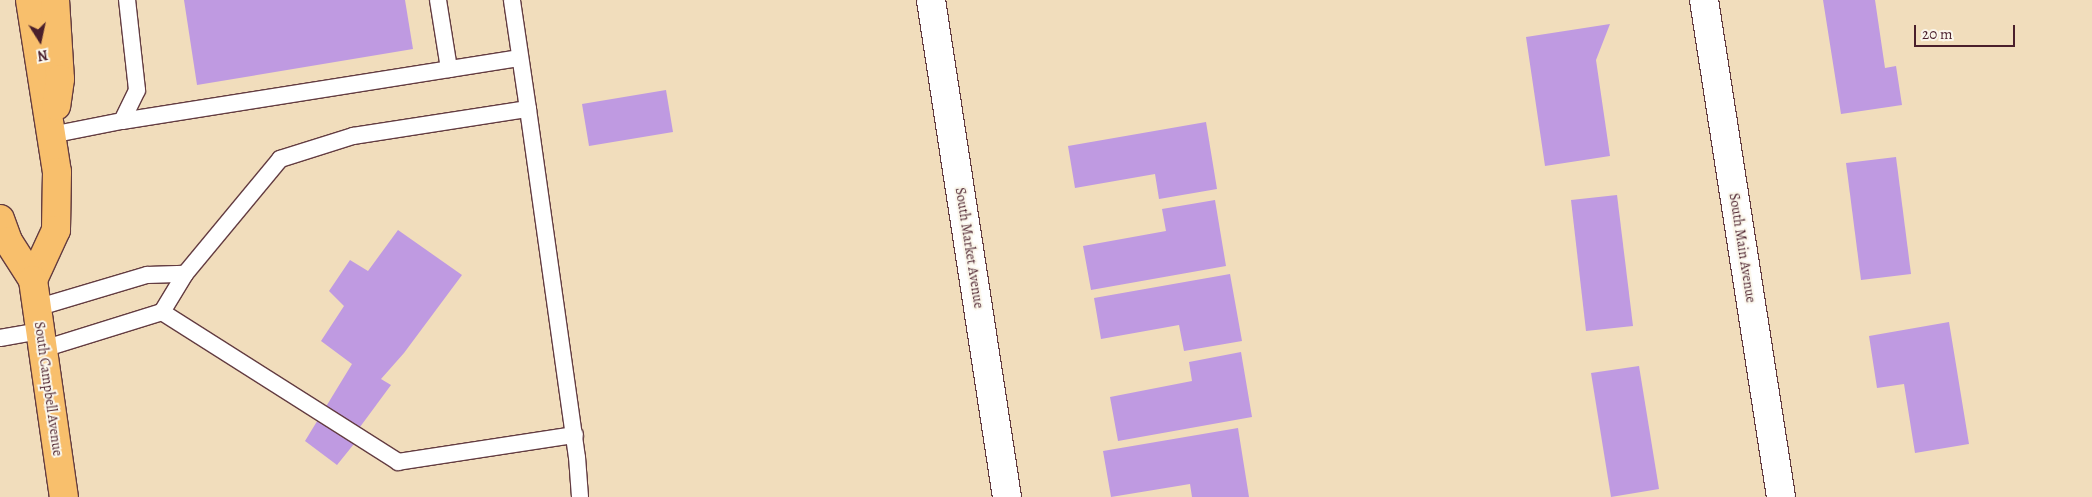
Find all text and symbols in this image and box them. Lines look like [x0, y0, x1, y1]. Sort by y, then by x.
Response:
north arrow [15, 15, 65, 65]
scale bar [1917, 15, 2018, 47]
text: 20 m [1922, 24, 1953, 44]
text: N [36, 45, 49, 66]
street label: South Market Avenue [951, 186, 987, 310]
street label: South Main Avenue [1725, 192, 1759, 304]
street label: South Campbell Avenue [30, 321, 66, 457]

